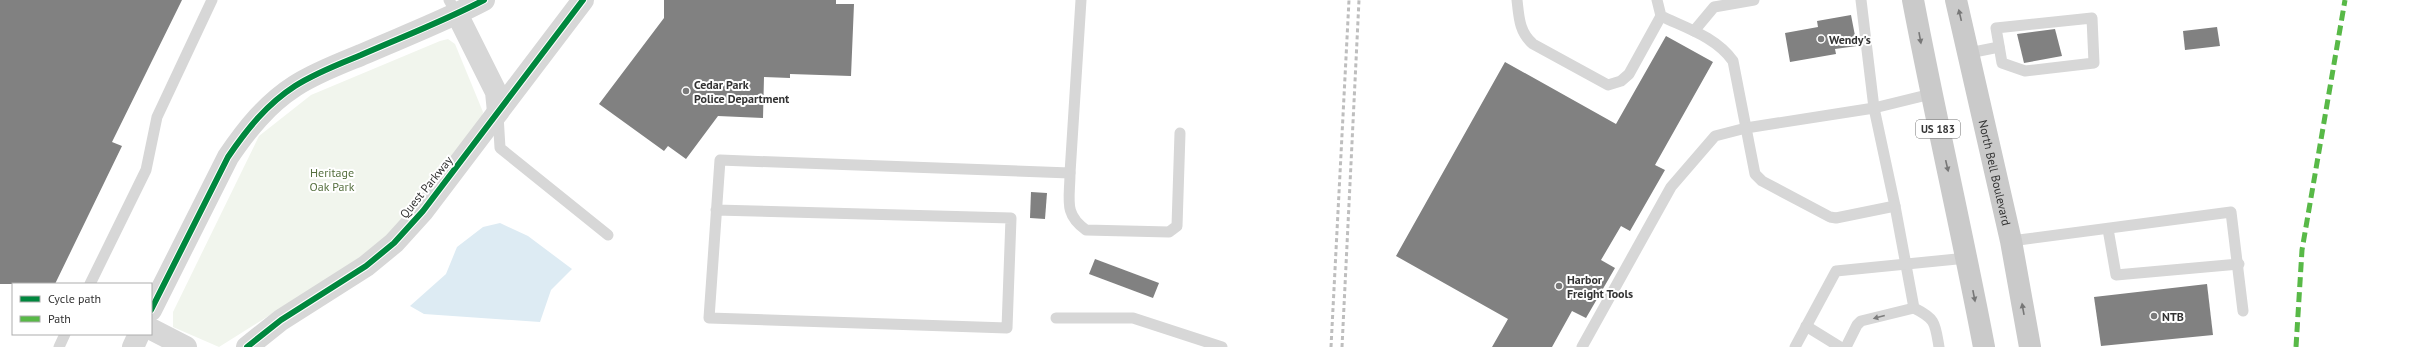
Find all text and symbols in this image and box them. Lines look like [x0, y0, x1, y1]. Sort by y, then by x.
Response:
one-way arrow [1956, 8, 1962, 21]
place label: Wendy's [1829, 32, 1871, 47]
one-way arrow [1918, 32, 1924, 44]
marker: Wendy's [1816, 34, 1826, 44]
place label: Cedar Park Police Department [694, 77, 790, 106]
marker: Cedar Park Police Department [681, 86, 691, 96]
street label: North Bell Boulevard [1976, 118, 2015, 227]
road number: US 183 [1916, 120, 1960, 138]
street label: Quest Parkway [396, 153, 456, 221]
one-way arrow [1944, 159, 1950, 172]
park label: Heritage Oak Park [310, 165, 355, 194]
place label: Harbor Freight Tools [1567, 272, 1633, 301]
marker: Harbor Freight Tools [1554, 281, 1564, 291]
legend [12, 283, 152, 335]
one-way arrow [1972, 290, 1978, 302]
text: Cycle path [48, 291, 101, 306]
one-way arrow [2020, 302, 2026, 315]
place label: NTB [2162, 309, 2184, 324]
text: Path [48, 311, 71, 326]
marker: NTB [2149, 311, 2159, 321]
one-way arrow [1873, 314, 1885, 320]

